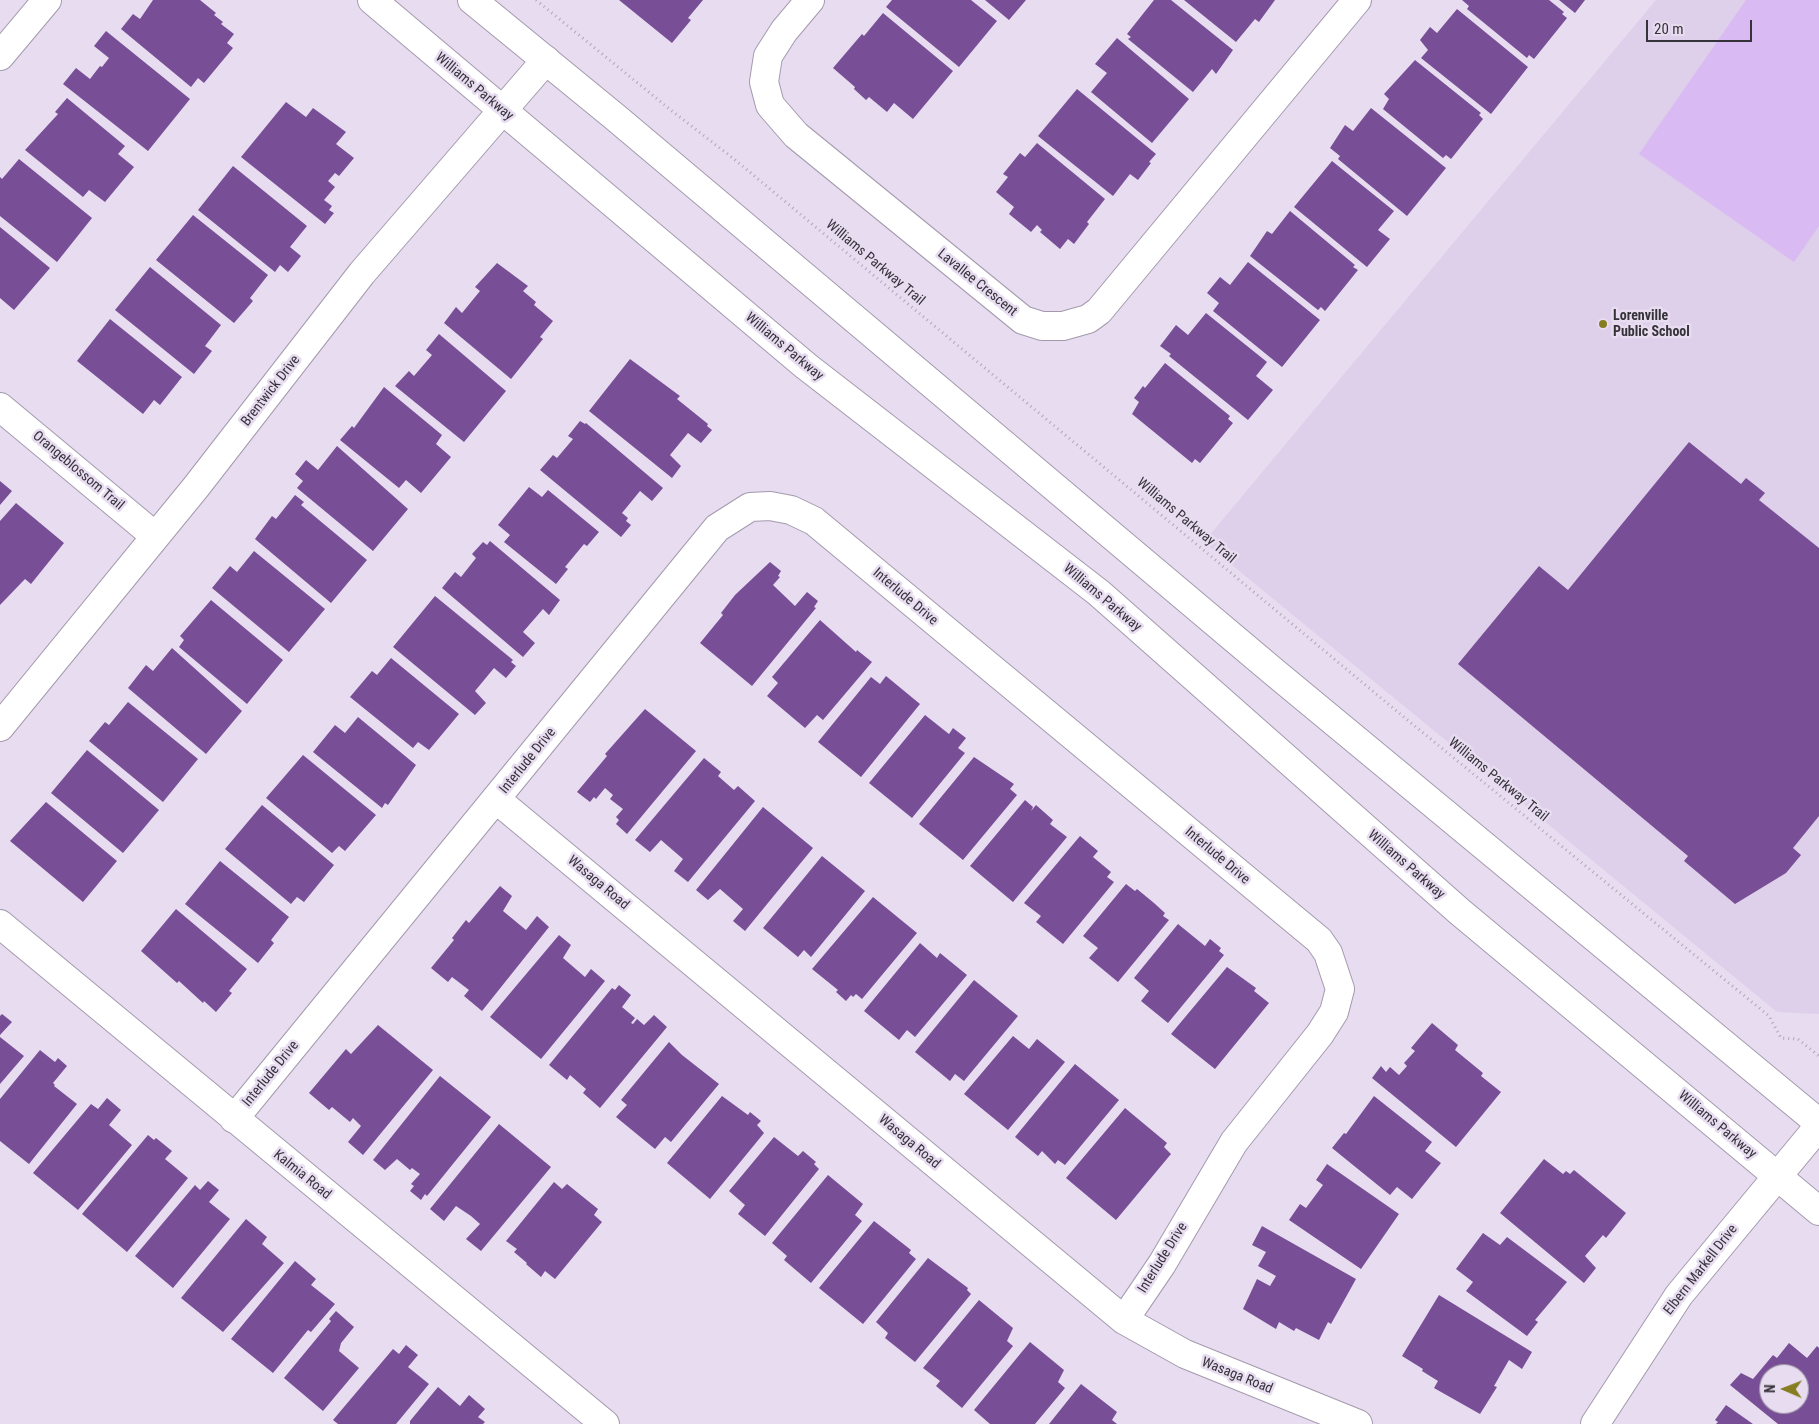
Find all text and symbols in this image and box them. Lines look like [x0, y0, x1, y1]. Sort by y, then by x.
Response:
scale bar [1649, 10, 1755, 42]
text: 20 m [1654, 20, 1684, 38]
street label: Williams Parkway [432, 49, 516, 125]
street label: Williams Parkway Trail [822, 217, 928, 309]
street label: Lavallee Crescent [934, 246, 1020, 320]
place label: Lorenville Public School [1613, 308, 1690, 341]
street label: Williams Parkway [742, 309, 826, 385]
marker: Lorenville Public School [1597, 318, 1609, 330]
street label: Brentwick Drive [238, 352, 304, 430]
street label: Orangeblossom Trail [29, 428, 127, 514]
street label: Williams Parkway Trail [1133, 475, 1239, 567]
street label: Williams Parkway [1060, 560, 1144, 636]
street label: Interlude Drive [869, 565, 941, 629]
street label: Interlude Drive [496, 725, 560, 797]
street label: Williams Parkway Trail [1445, 734, 1551, 826]
street label: Interlude Drive [1181, 824, 1253, 888]
street label: Williams Parkway [1364, 827, 1448, 903]
street label: Wasaga Road [564, 852, 632, 914]
street label: Interlude Drive [239, 1038, 303, 1110]
street label: Williams Parkway [1675, 1087, 1759, 1163]
street label: Wasaga Road [875, 1111, 943, 1173]
street label: Kalmia Road [270, 1147, 334, 1203]
street label: Interlude Drive [1135, 1220, 1191, 1296]
street label: Elbern Markell Drive [1661, 1222, 1741, 1318]
street label: Wasaga Road [1199, 1354, 1275, 1398]
north arrow [1759, 1364, 1809, 1414]
text: N [1762, 1384, 1778, 1393]

